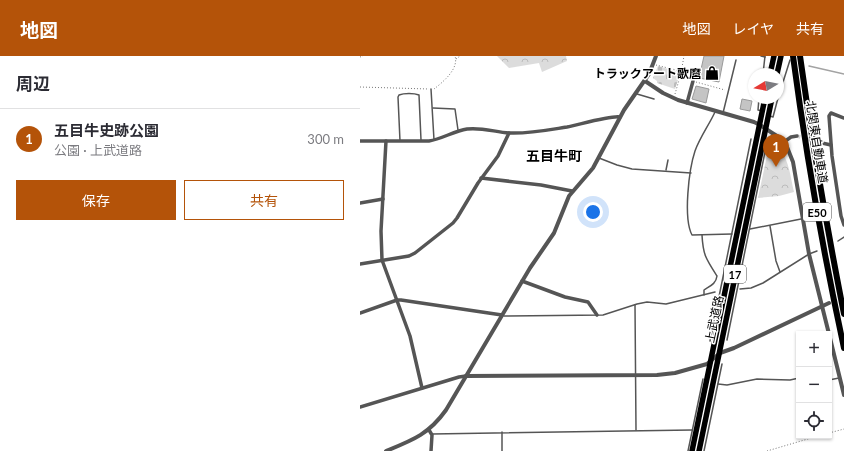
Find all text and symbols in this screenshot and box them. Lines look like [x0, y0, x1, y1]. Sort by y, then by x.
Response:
text: 地図 [20, 18, 58, 41]
text: 地図 [682, 20, 710, 37]
text: レイヤ [732, 20, 774, 37]
text: 共有 [796, 20, 824, 37]
shop icon: トラックアート歌麿 [704, 65, 720, 81]
place label: トラックアート歌麿 [594, 66, 701, 81]
north arrow [748, 68, 784, 104]
text: 周辺 [16, 73, 50, 94]
street label: 北関東自動車道 [803, 99, 831, 185]
text: 五目牛史跡公園 [54, 121, 159, 139]
text: 1 [25, 131, 33, 147]
text: 300 m [307, 131, 344, 147]
pin: 1 [763, 134, 789, 167]
text: 公園 · 上武道路 [54, 142, 142, 158]
district label: 五目牛町 [526, 147, 582, 164]
button: 保存 [16, 180, 176, 220]
button: 共有 [184, 180, 344, 220]
your location [583, 202, 603, 222]
road number: E50 [803, 203, 831, 221]
road number: 17 [724, 265, 746, 283]
street label: 上武道路 [702, 294, 726, 344]
map controls [796, 331, 832, 439]
button: + [796, 331, 832, 367]
button: − [796, 367, 832, 403]
button: locate [796, 403, 832, 439]

